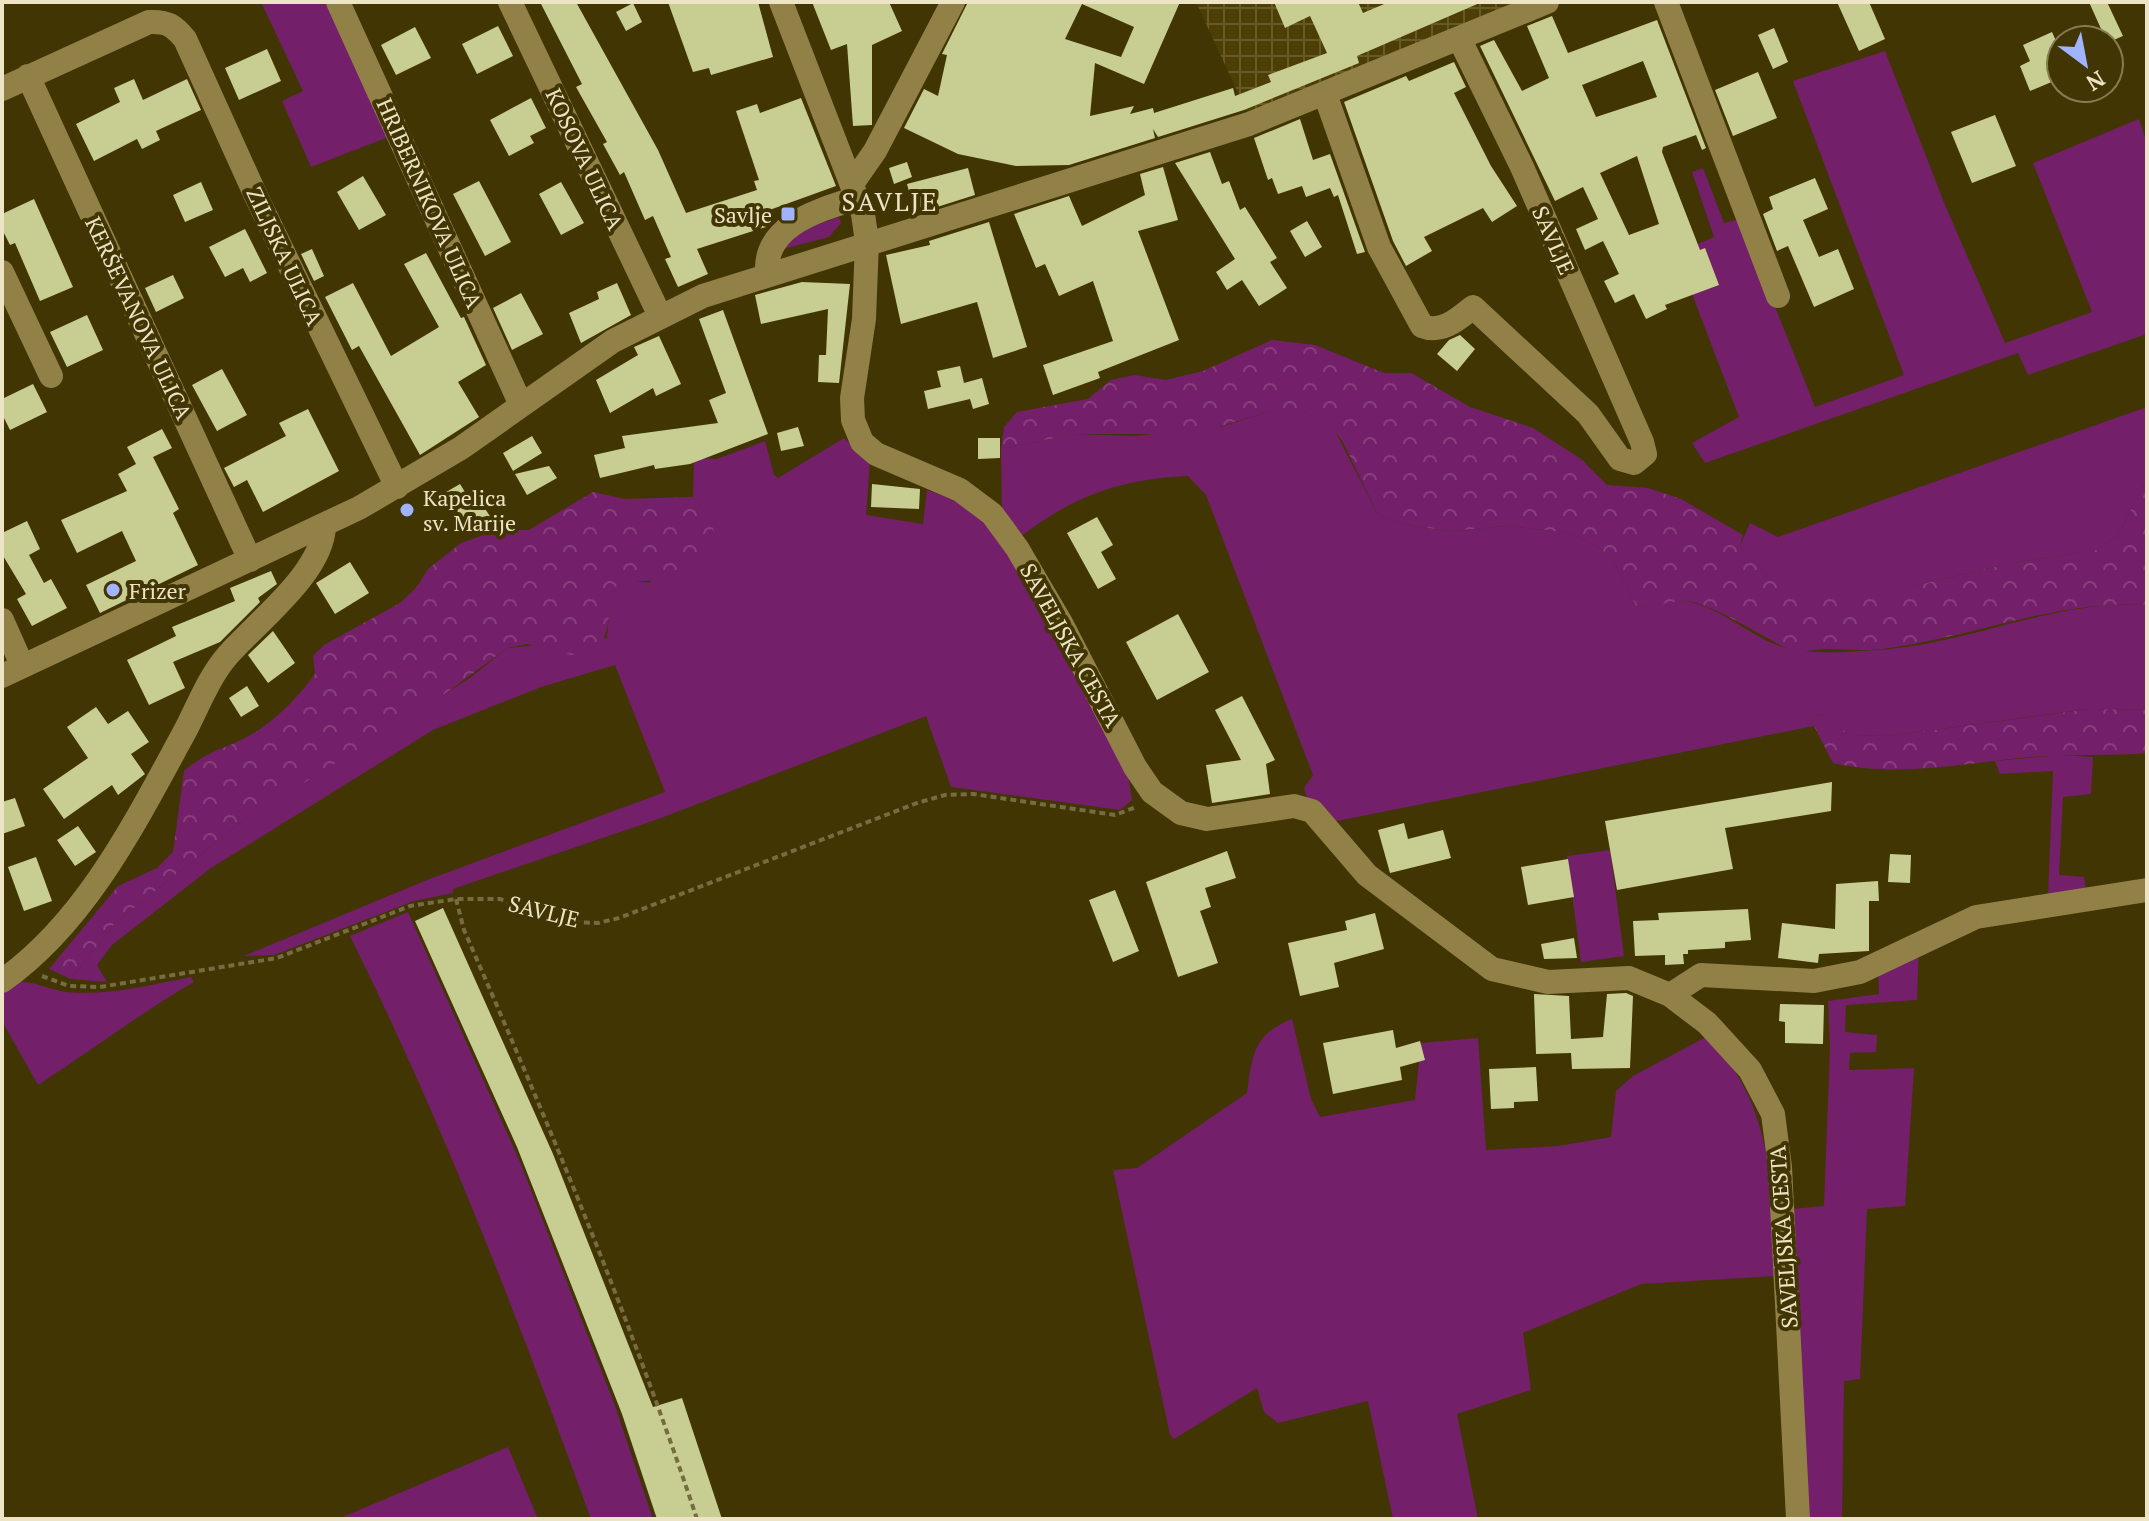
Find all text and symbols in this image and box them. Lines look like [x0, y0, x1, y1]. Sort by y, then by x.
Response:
north arrow [2045, 24, 2125, 104]
text: N [2081, 65, 2111, 98]
street label: KOSOVA ULICA [540, 84, 631, 235]
street label: HRIBERNIKOVA ULICA [371, 93, 490, 313]
street label: ZILJSKA ULICA [240, 182, 330, 331]
district label: SAVLJE [841, 184, 939, 218]
place label: Savlje [714, 200, 772, 229]
street label: SAVLJE [1526, 201, 1582, 279]
marker: Savlje [779, 205, 797, 223]
street label: KERŠEVANOVA ULICA [79, 212, 199, 425]
place label: Kapelica sv. Marije [423, 483, 516, 537]
marker: Kapelica sv. Marije [398, 501, 416, 519]
street label: SAVELJSKA CESTA [1014, 558, 1129, 733]
place label: Frizer [129, 576, 187, 605]
marker: Frizer [104, 581, 122, 599]
street label: SAVLJE [506, 888, 582, 934]
street label: SAVELJSKA CESTA [1762, 1144, 1804, 1329]

